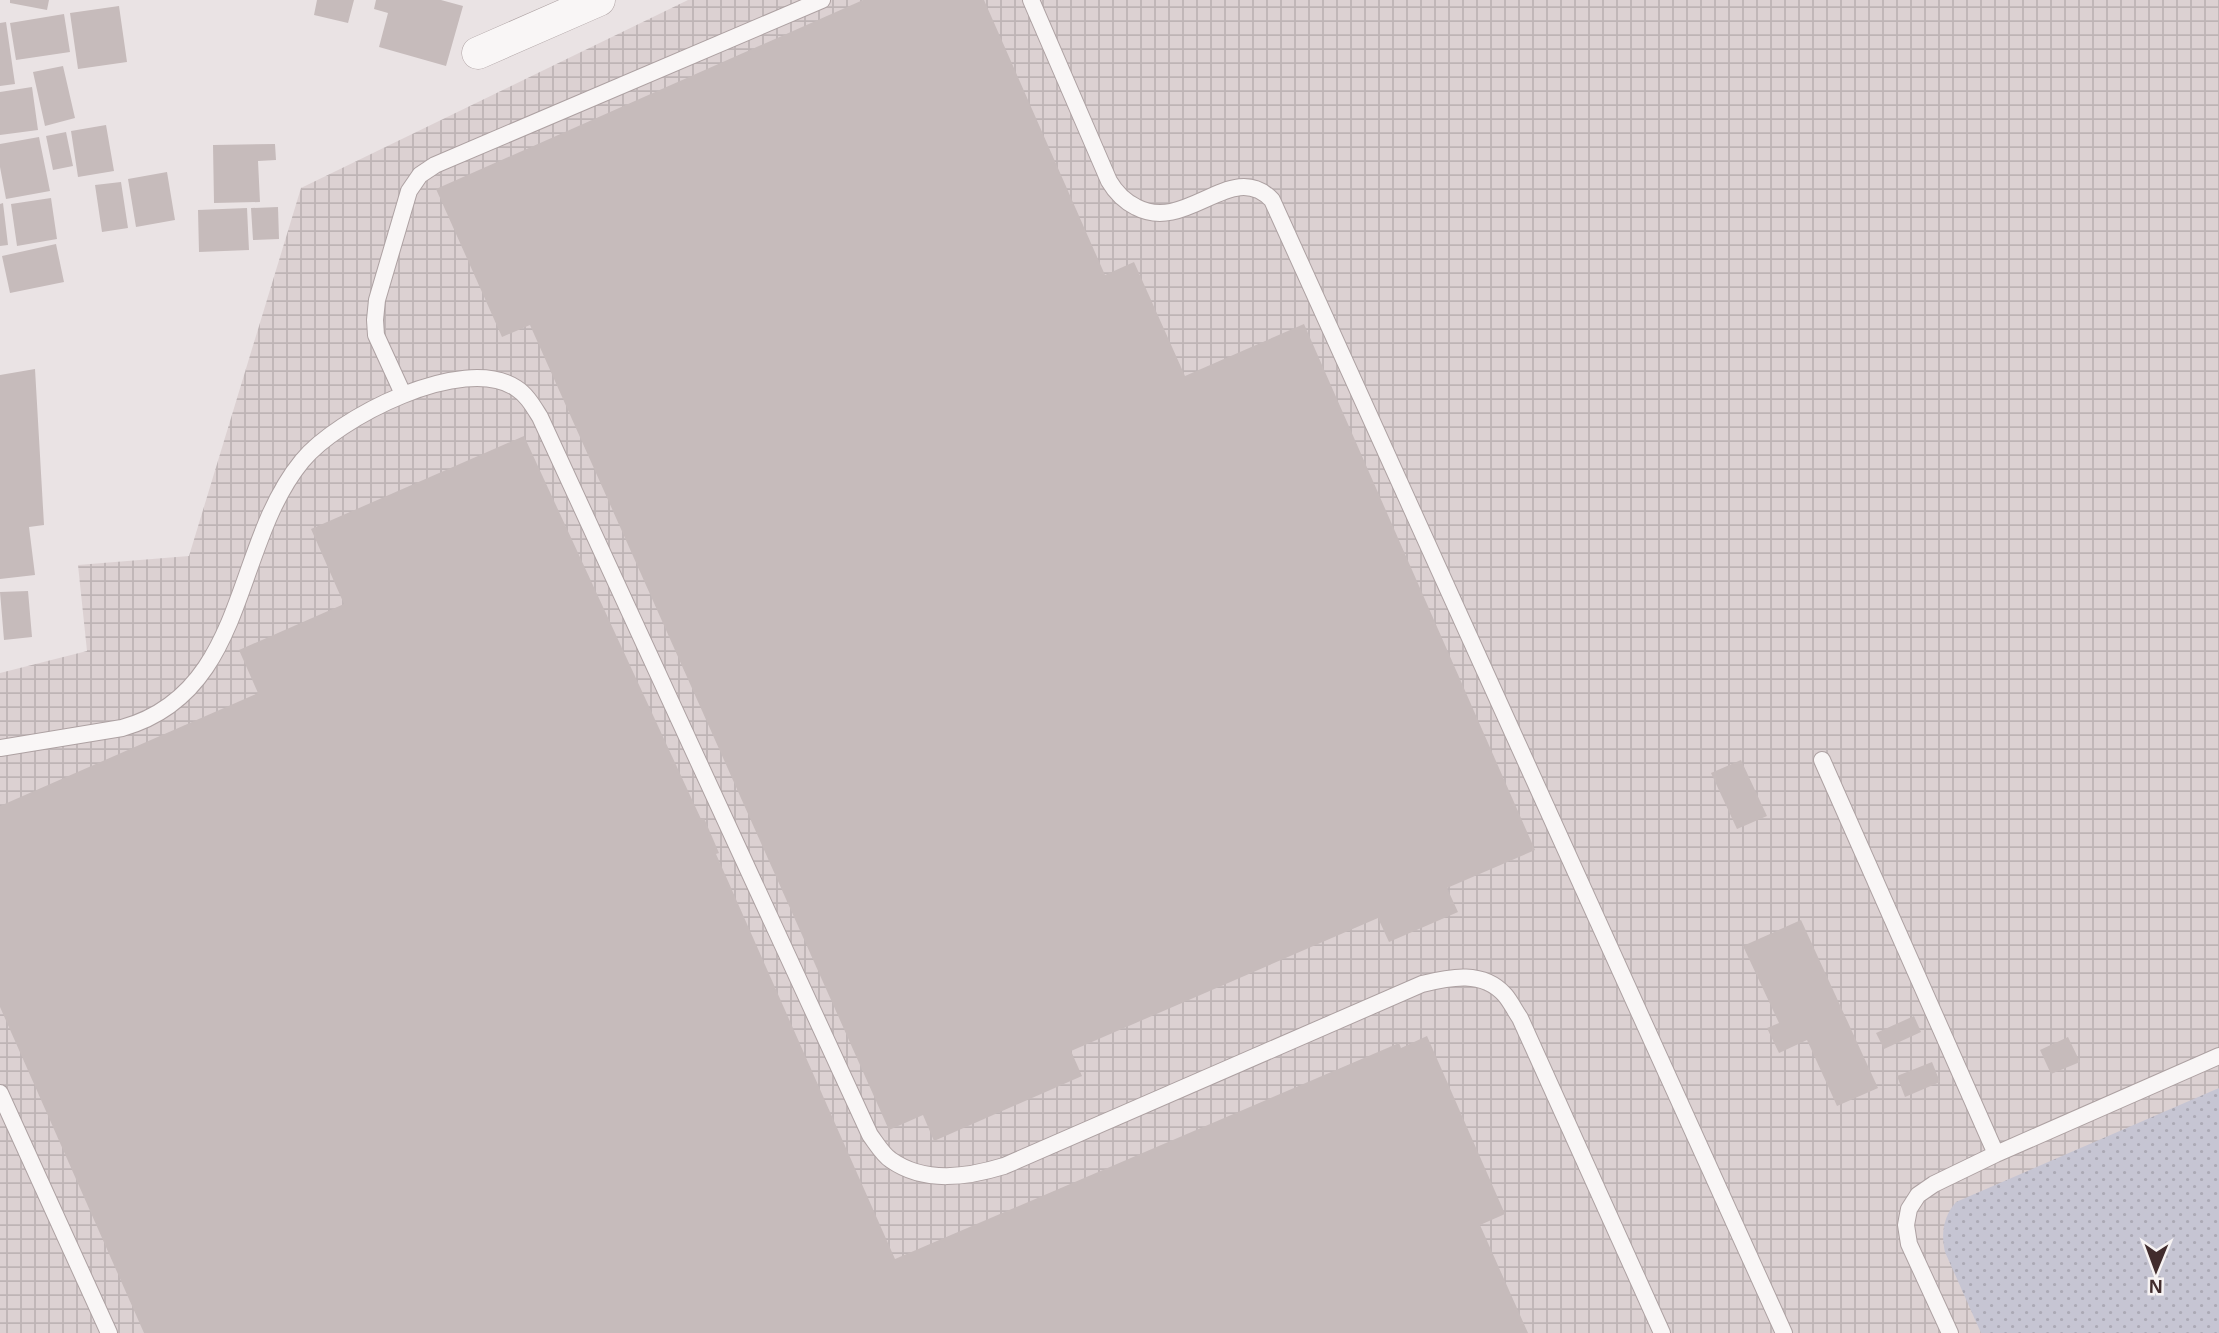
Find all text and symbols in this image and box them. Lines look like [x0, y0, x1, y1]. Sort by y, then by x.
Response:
north arrow [2121, 1235, 2191, 1305]
text: N [2149, 1276, 2163, 1297]

